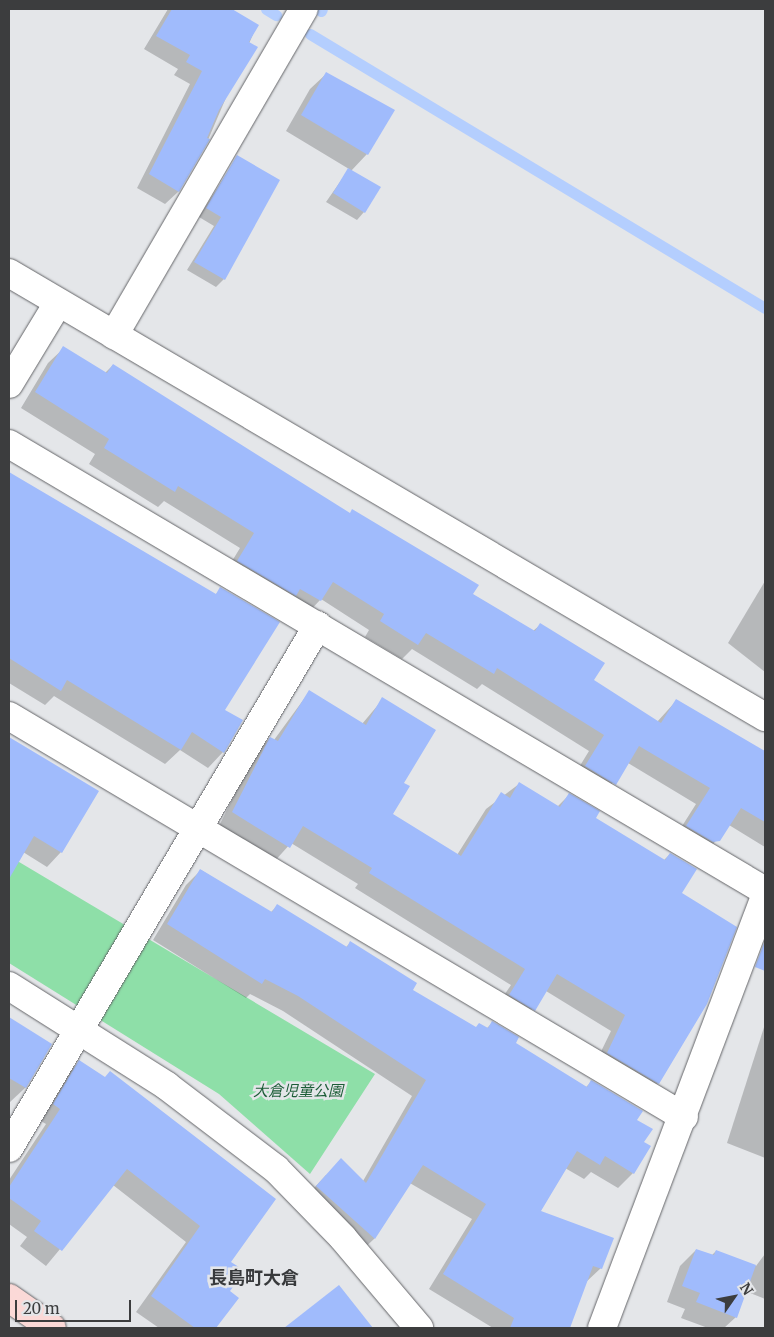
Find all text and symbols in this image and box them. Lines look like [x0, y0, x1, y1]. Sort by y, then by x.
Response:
park label: 大倉児童公園 [253, 1082, 343, 1100]
district label: 長島町大倉 [209, 1267, 299, 1289]
north arrow [709, 1272, 759, 1322]
text: N [736, 1279, 757, 1298]
scale bar [18, 1290, 134, 1322]
text: 20 m [23, 1299, 60, 1318]

